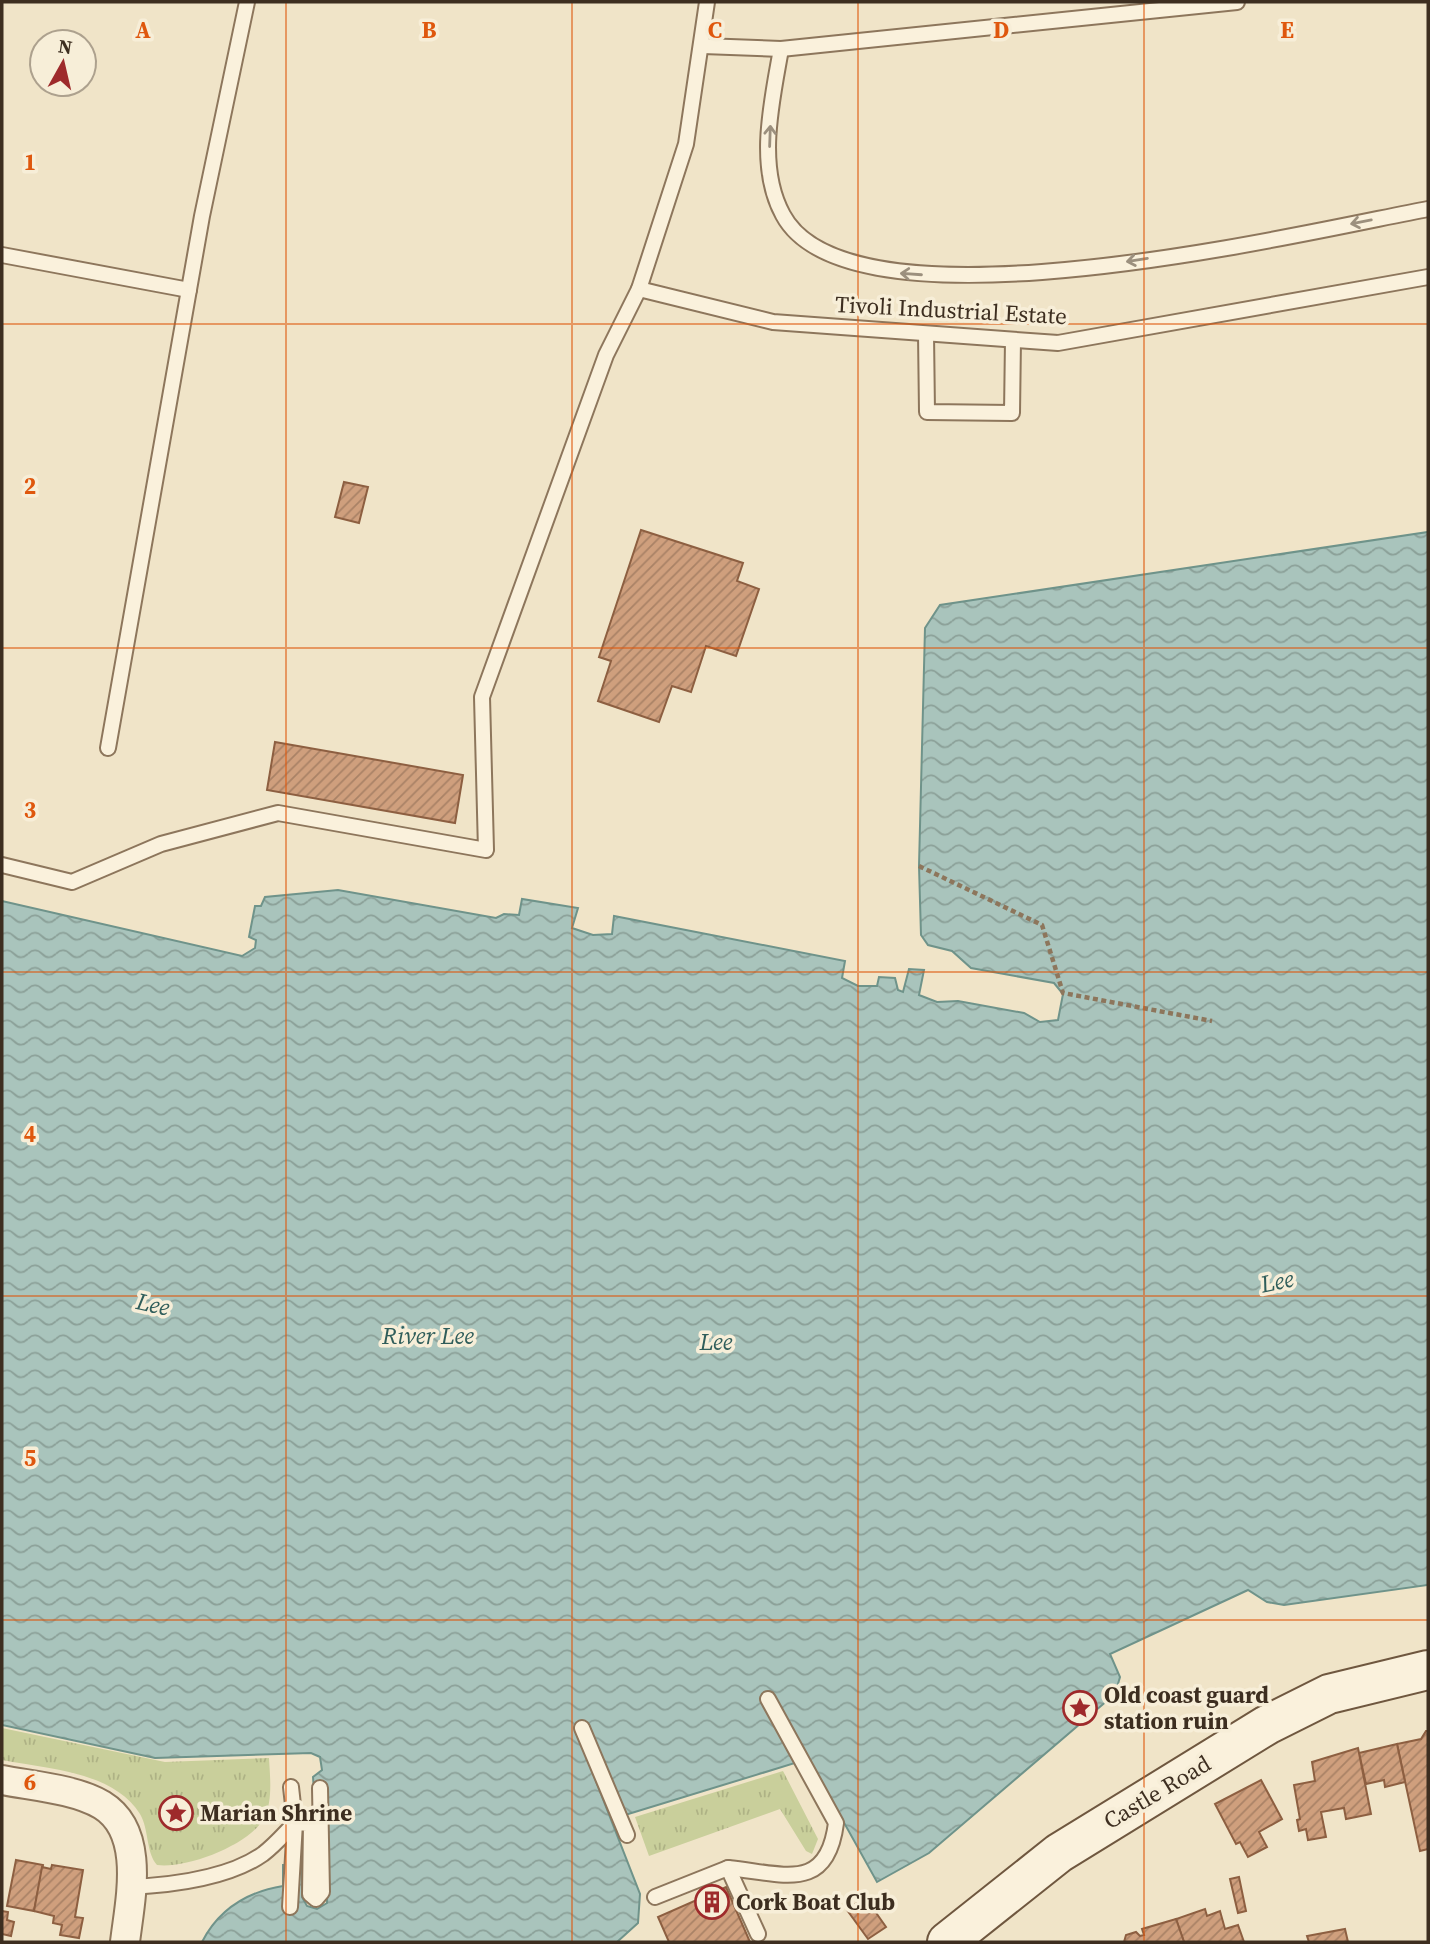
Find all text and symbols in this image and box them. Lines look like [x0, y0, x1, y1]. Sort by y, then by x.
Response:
text: A [135, 14, 151, 46]
text: B [422, 14, 437, 46]
text: C [708, 14, 722, 46]
text: D [993, 14, 1009, 46]
text: E [1280, 14, 1294, 46]
north arrow [28, 28, 98, 98]
text: N [57, 32, 74, 60]
one-way arrow [763, 124, 776, 147]
text: 1 [24, 146, 36, 178]
one-way arrow [1350, 215, 1373, 229]
one-way arrow [1126, 254, 1149, 267]
one-way arrow [900, 267, 922, 280]
street label: Tivoli Industrial Estate [834, 288, 1068, 332]
text: 2 [24, 470, 36, 502]
text: 3 [24, 794, 36, 826]
text: 4 [24, 1118, 36, 1150]
water label: Lee [1256, 1261, 1297, 1301]
water label: Lee [132, 1284, 173, 1324]
water label: River Lee [381, 1319, 474, 1352]
water label: Lee [698, 1325, 733, 1358]
text: 5 [24, 1442, 36, 1474]
place label: Old coast guard station ruin [1104, 1679, 1269, 1737]
place icon: Old coast guard station ruin [1061, 1689, 1099, 1727]
street label: Castle Road [1097, 1747, 1217, 1837]
text: 6 [24, 1766, 36, 1798]
place icon: Marian Shrine [157, 1794, 195, 1832]
place label: Marian Shrine [200, 1797, 352, 1829]
building icon: Cork Boat Club [693, 1883, 731, 1921]
place label: Cork Boat Club [736, 1886, 895, 1918]

